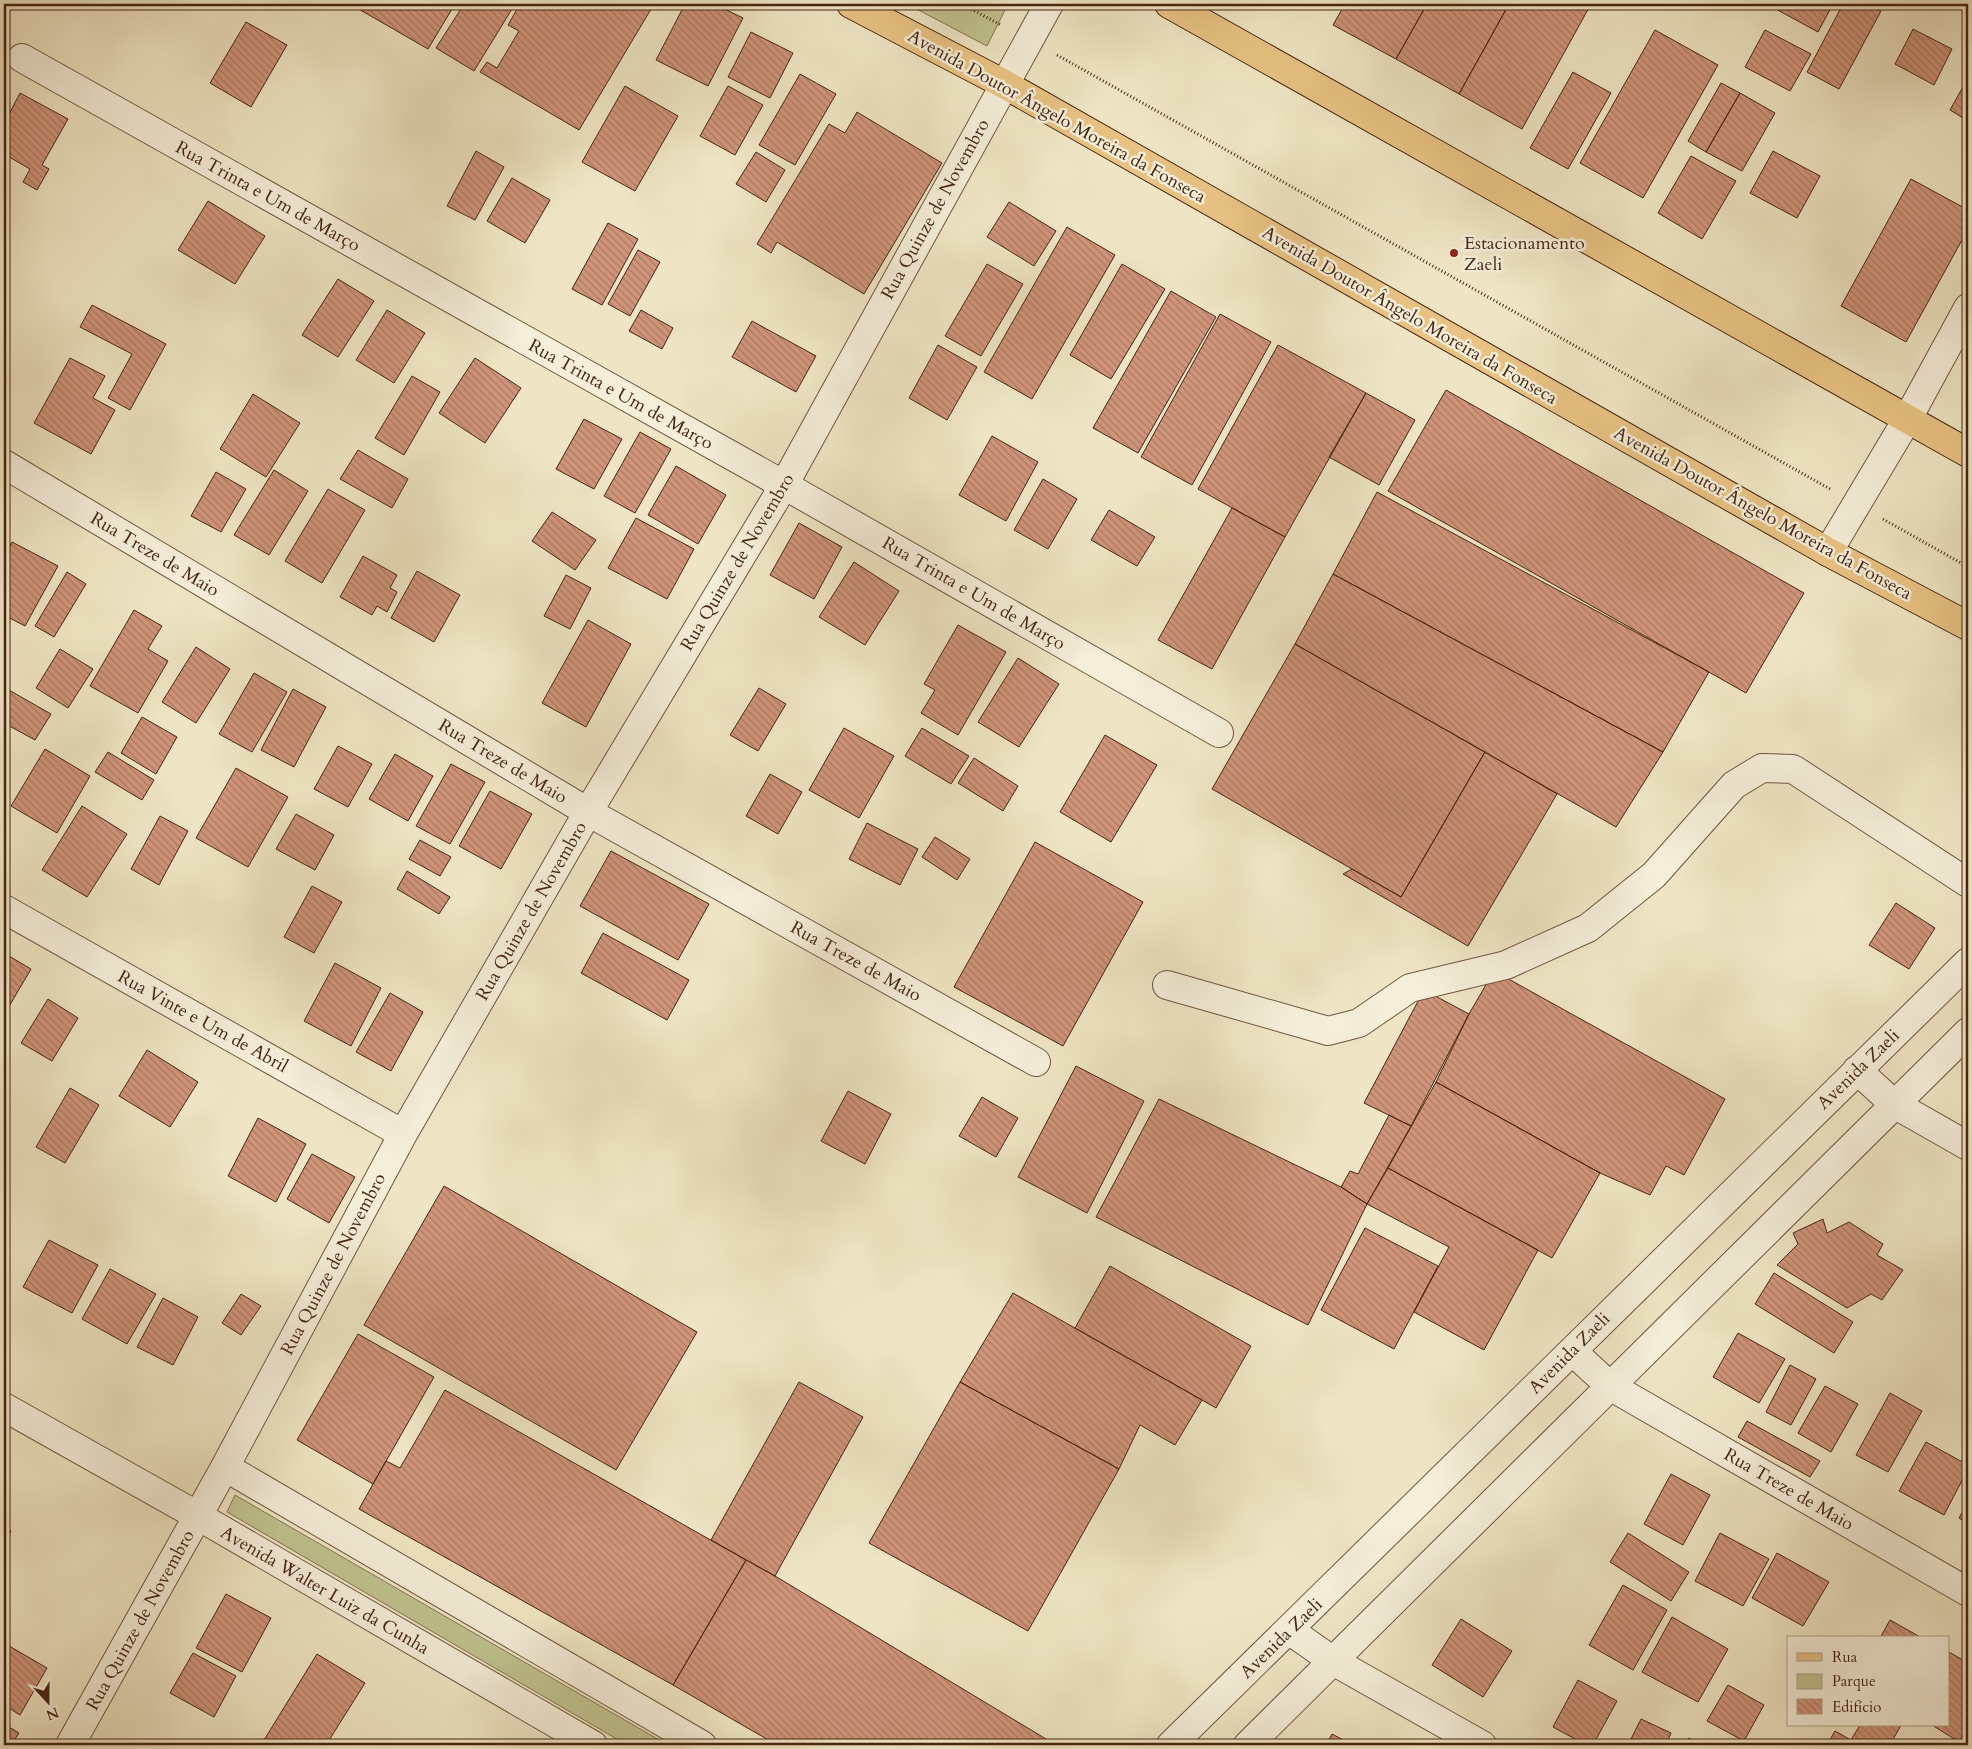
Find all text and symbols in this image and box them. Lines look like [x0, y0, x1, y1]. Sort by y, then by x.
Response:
street label: Avenida Doutor Ângelo Moreira da Fonseca [903, 24, 1211, 209]
street label: Rua Quinze de Novembro [875, 114, 996, 304]
street label: Rua Trinta e Um de Março [171, 135, 365, 258]
street label: Avenida Doutor Ângelo Moreira da Fonseca [1257, 220, 1562, 411]
place label: Estacionamento Zaeli [1464, 231, 1585, 277]
marker: Estacionamento Zaeli [1448, 247, 1460, 259]
street label: Rua Trinta e Um de Março [524, 333, 718, 456]
street label: Avenida Doutor Ângelo Moreira da Fonseca [1609, 421, 1917, 606]
street label: Rua Quinze de Novembro [674, 469, 801, 656]
street label: Rua Treze de Maio [86, 506, 224, 603]
street label: Rua Trinta e Um de Março [877, 531, 1070, 656]
street label: Rua Treze de Maio [434, 713, 572, 810]
street label: Rua Quinze de Novembro [470, 817, 593, 1005]
street label: Rua Treze de Maio [786, 915, 926, 1008]
street label: Rua Vinte e Um de Abril [113, 964, 293, 1079]
street label: Avenida Zaeli [1812, 1024, 1905, 1115]
street label: Rua Quinze de Novembro [275, 1169, 392, 1360]
street label: Avenida Zaeli [1523, 1307, 1616, 1400]
street label: Rua Treze de Maio [1719, 1442, 1858, 1537]
street label: Avenida Walter Luiz da Cunha [216, 1520, 434, 1661]
street label: Rua Quinze de Novembro [80, 1525, 201, 1715]
street label: Avenida Zaeli [1235, 1593, 1328, 1684]
legend [1787, 1636, 1950, 1726]
text: Rua [1832, 1647, 1858, 1667]
text: Parque [1832, 1671, 1876, 1691]
north arrow [22, 1676, 72, 1726]
text: Edifício [1832, 1697, 1881, 1717]
text: N [43, 1703, 62, 1725]

